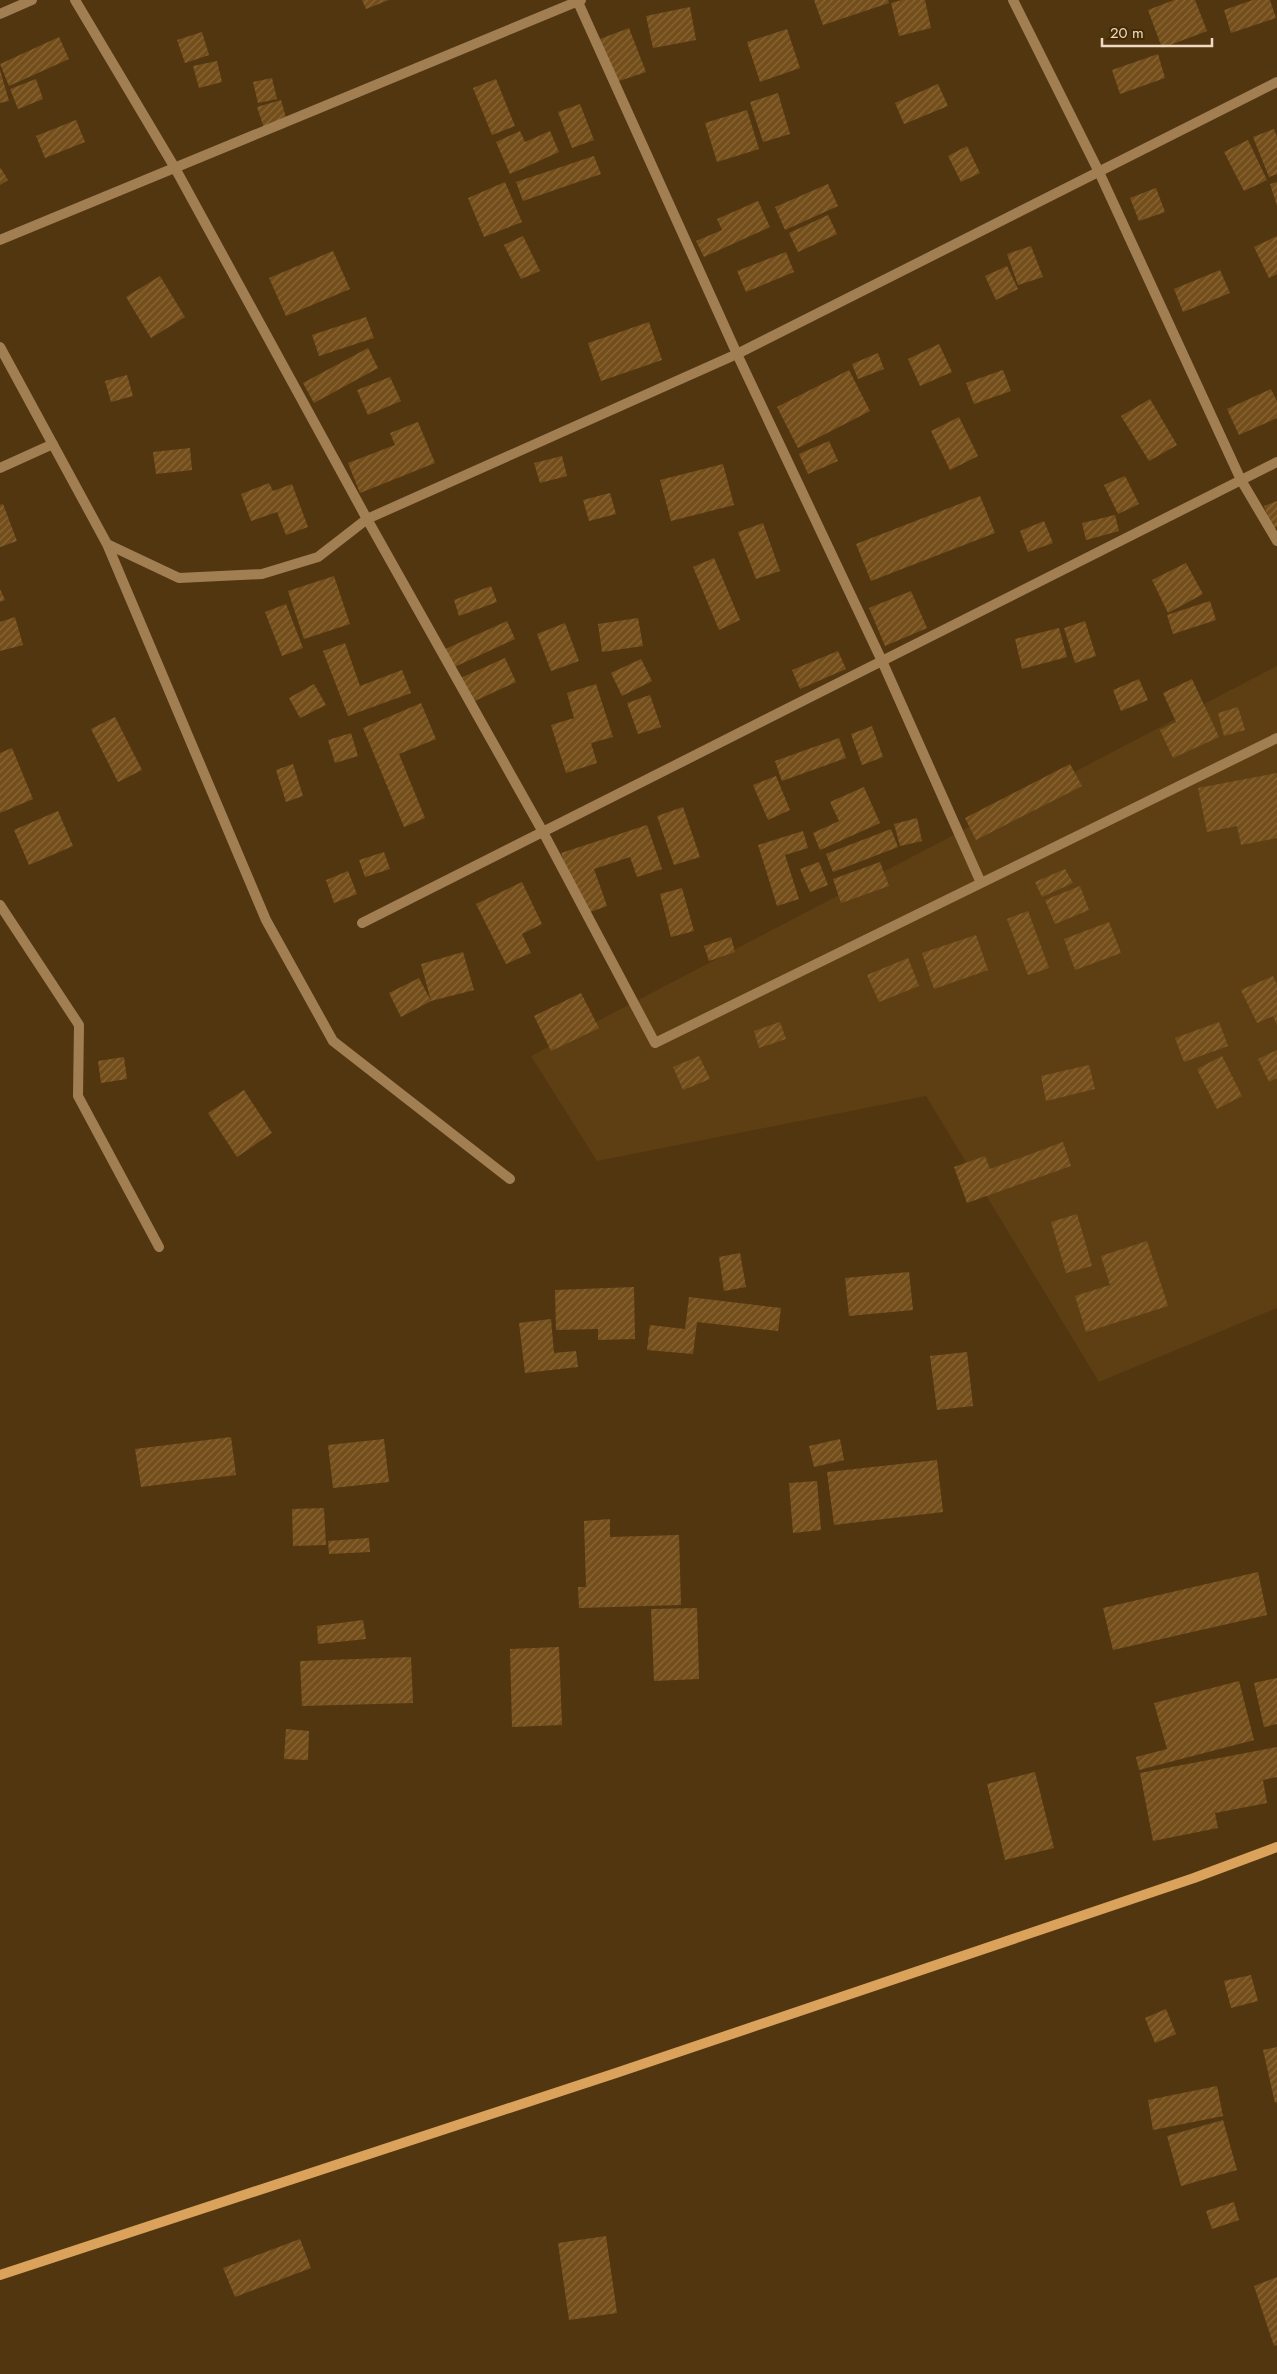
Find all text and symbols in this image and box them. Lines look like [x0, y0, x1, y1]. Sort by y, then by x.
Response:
scale bar [1102, 15, 1212, 47]
text: 20 m [1110, 22, 1144, 44]

